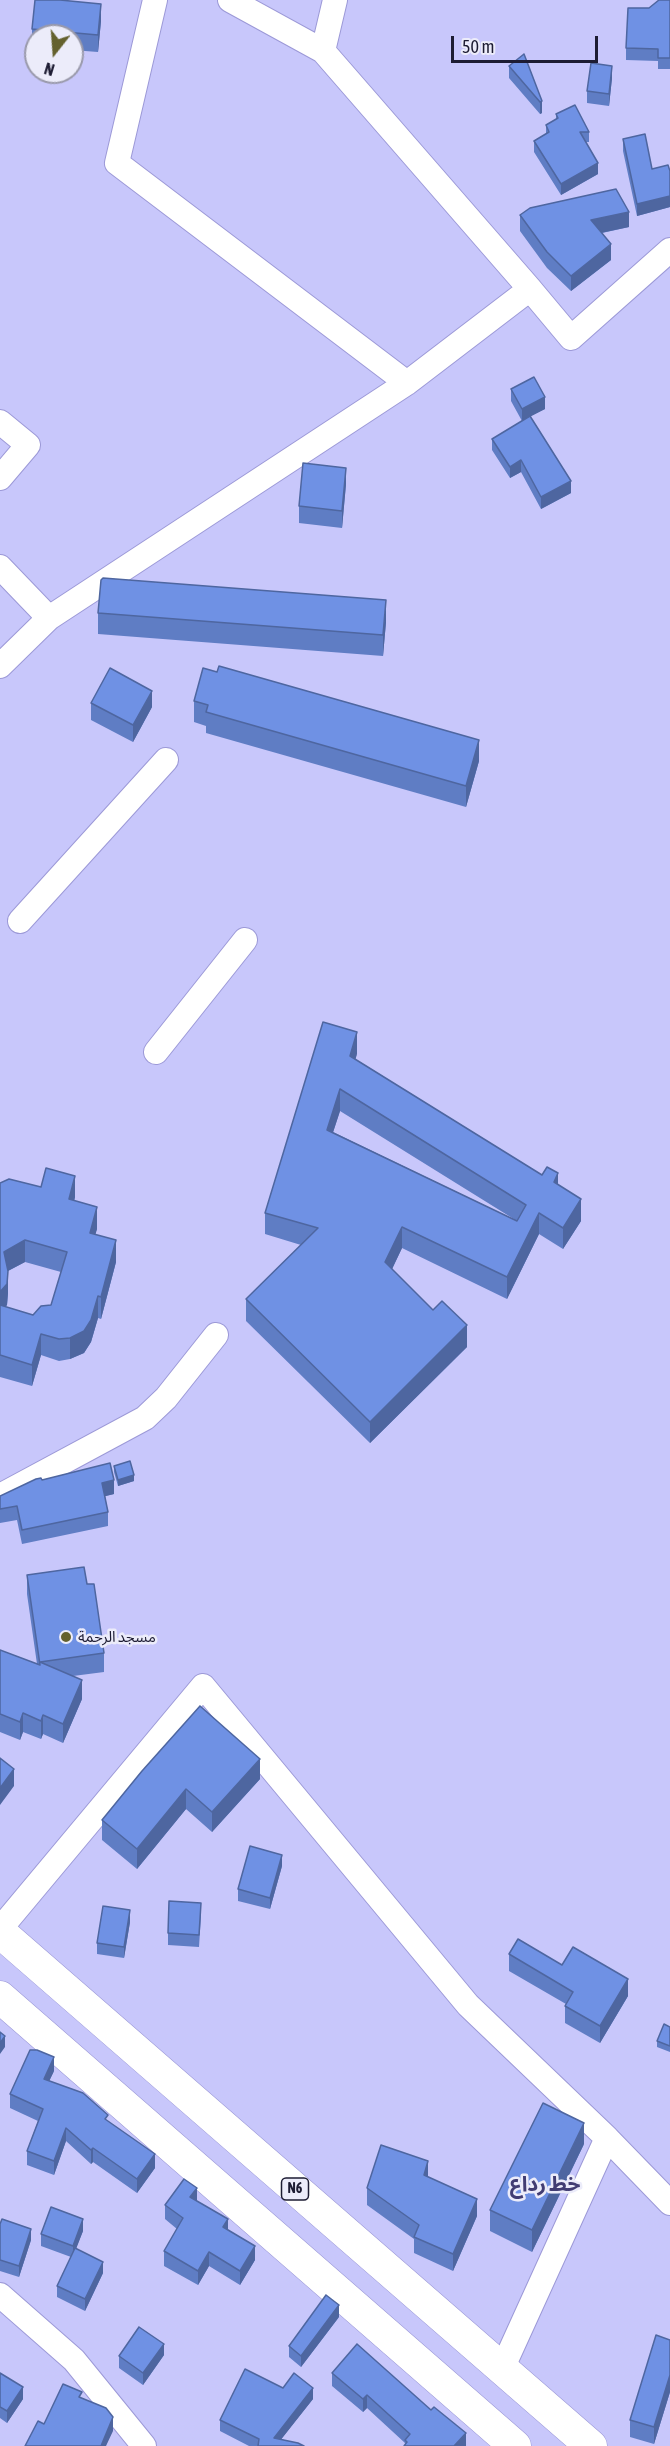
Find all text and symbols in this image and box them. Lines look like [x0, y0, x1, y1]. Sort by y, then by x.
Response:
north arrow [24, 24, 84, 84]
scale bar [454, 24, 601, 62]
text: 50 m [462, 36, 494, 57]
text: N [42, 59, 56, 79]
place label: مسجد الرحمة [78, 1628, 156, 1646]
marker: مسجد الرحمة [59, 1630, 73, 1644]
district label: خط رداع [510, 2171, 580, 2197]
road number: N6 [282, 2178, 308, 2200]

